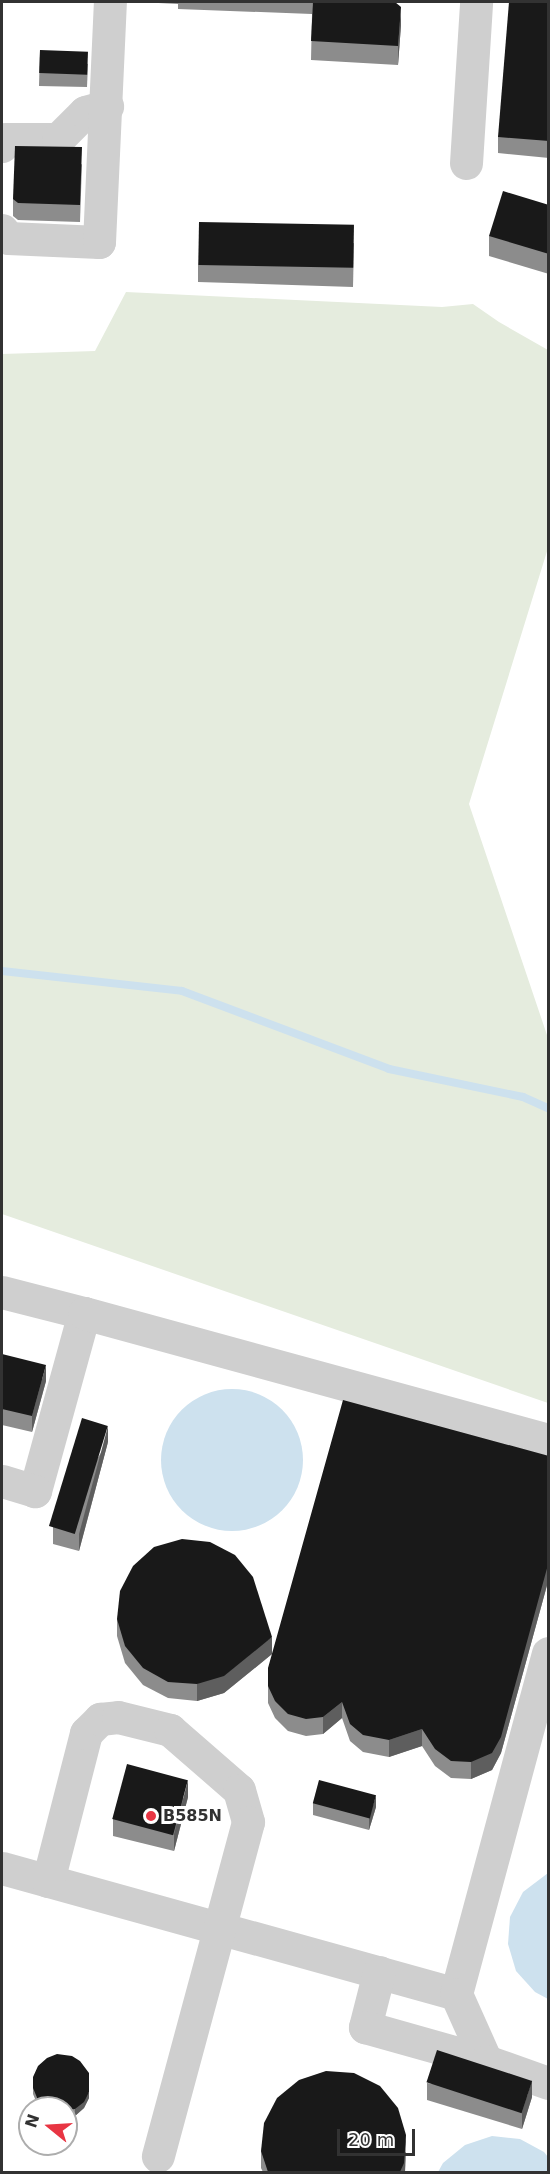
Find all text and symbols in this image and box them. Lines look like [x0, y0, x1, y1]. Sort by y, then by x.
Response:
place label: B585N [163, 1806, 222, 1826]
marker: B585N [144, 1809, 158, 1823]
north arrow [18, 2096, 78, 2156]
text: N [21, 2112, 43, 2130]
scale bar [340, 2117, 418, 2155]
text: 20 m [348, 2129, 394, 2150]

